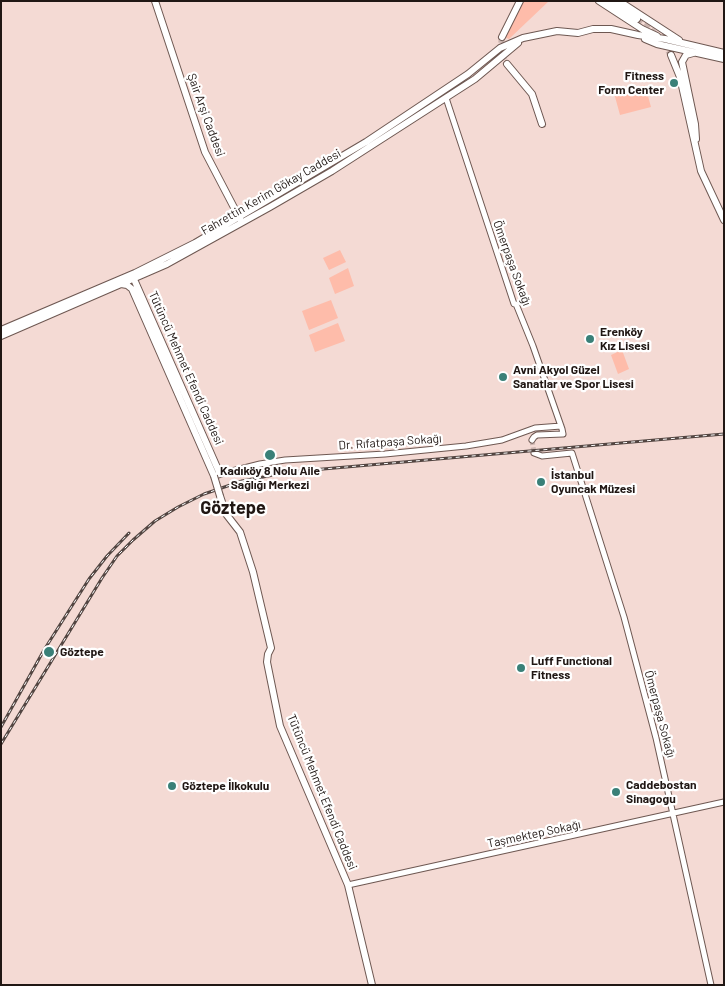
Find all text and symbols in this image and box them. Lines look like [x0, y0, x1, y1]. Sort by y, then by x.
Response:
place label: Fitness Form Center [598, 69, 664, 97]
street label: Şair Arşi Caddesi [184, 71, 228, 159]
marker: Fitness Form Center [668, 77, 680, 89]
street label: Fahrettin Kerim Gökay Caddesi [199, 146, 343, 238]
street label: Ömerpaşa Sokağı [490, 218, 534, 308]
street label: Tütüncü Mehmet Efendi Caddesi [146, 289, 226, 447]
place label: Erenköy Kız Lisesi [600, 325, 650, 353]
marker: Erenköy Kız Lisesi [584, 333, 596, 345]
place label: Avni Akyol Güzel Sanatlar ve Spor Lisesi [513, 363, 634, 391]
marker: Avni Akyol Güzel Sanatlar ve Spor Lisesi [497, 371, 509, 383]
street label: Dr. Rıfatpaşa Sokağı [338, 431, 442, 453]
marker: Kadıköy 8 Nolu Aile Sağlığı Merkezi [263, 448, 277, 462]
place label: Kadıköy 8 Nolu Aile Sağlığı Merkezi [220, 464, 320, 492]
place label: İstanbul Oyuncak Müzesi [551, 468, 635, 496]
marker: İstanbul Oyuncak Müzesi [535, 476, 547, 488]
district label: Göztepe [200, 497, 266, 519]
marker: Göztepe [42, 645, 56, 659]
place label: Göztepe [60, 645, 104, 659]
place label: Luff Functional Fitness [531, 654, 612, 682]
marker: Luff Functional Fitness [515, 662, 527, 674]
street label: Ömerpaşa Sokağı [641, 669, 679, 759]
street label: Tütüncü Mehmet Efendi Caddesi [284, 712, 360, 872]
place label: Caddebostan Sinagogu [626, 778, 697, 806]
place label: Göztepe İlkokulu [182, 779, 269, 793]
marker: Göztepe İlkokulu [166, 780, 178, 792]
marker: Caddebostan Sinagogu [610, 786, 622, 798]
street label: Taşmektep Sokağı [486, 817, 582, 851]

